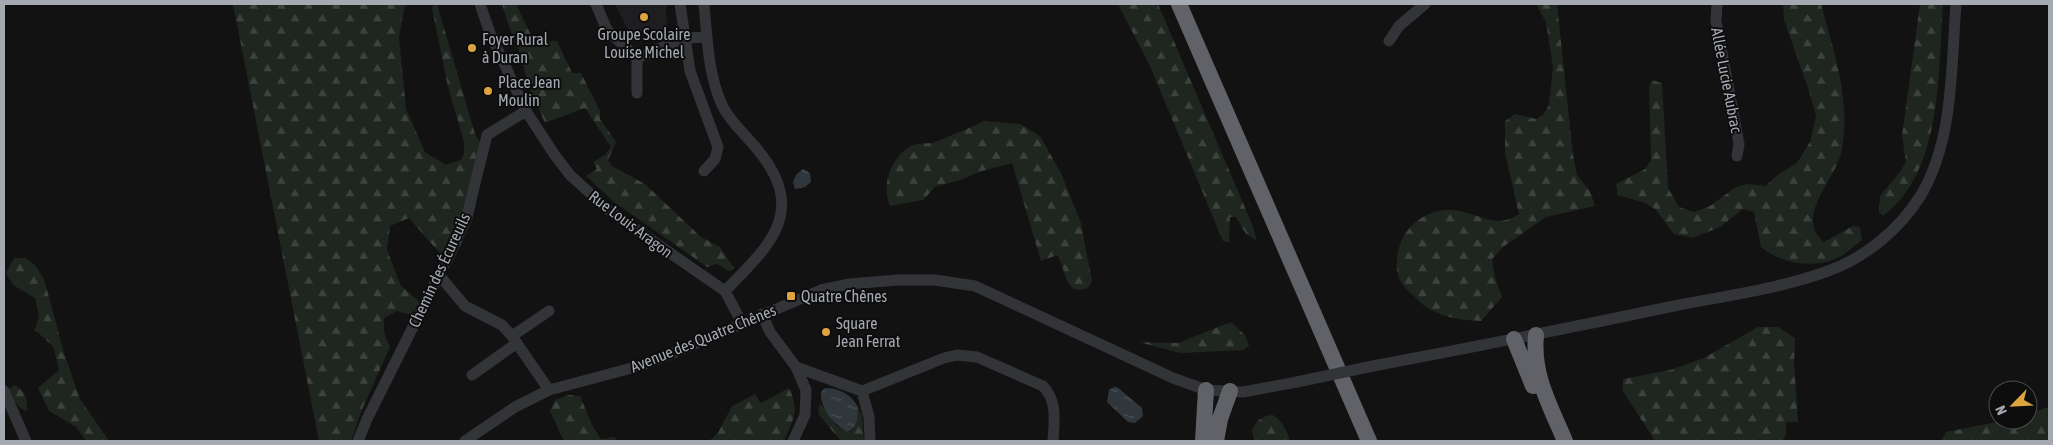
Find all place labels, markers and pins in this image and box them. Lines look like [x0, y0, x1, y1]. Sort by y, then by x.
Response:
marker: Groupe Scolaire Louise Michel [638, 11, 650, 23]
place label: Groupe Scolaire Louise Michel [598, 25, 691, 61]
place label: Foyer Rural à Duran [482, 30, 549, 66]
marker: Foyer Rural à Duran [466, 42, 478, 54]
place label: Place Jean Moulin [498, 73, 560, 109]
marker: Place Jean Moulin [482, 85, 494, 97]
place label: Quatre Chênes [801, 287, 888, 305]
marker: Quatre Chênes [785, 290, 797, 302]
place label: Square Jean Ferrat [836, 314, 901, 350]
marker: Square Jean Ferrat [820, 326, 832, 338]

